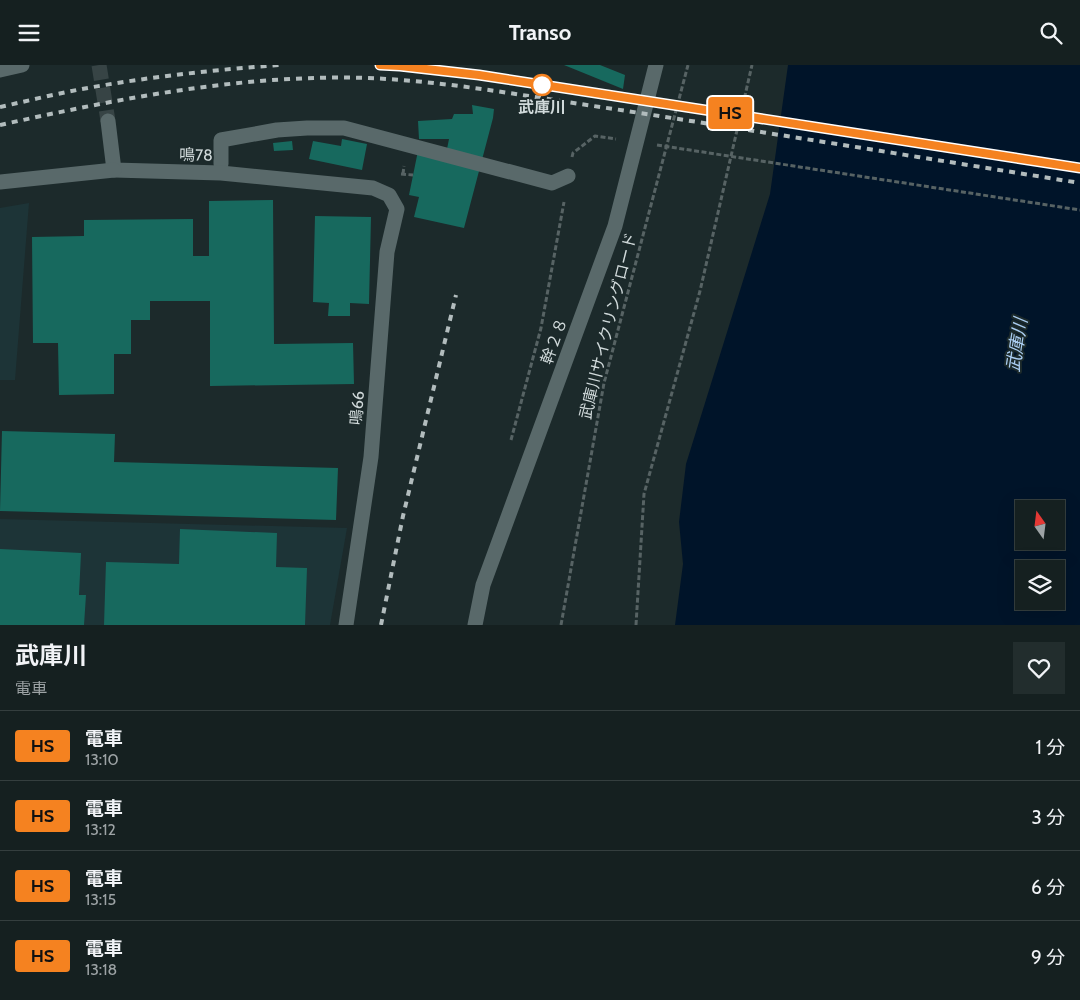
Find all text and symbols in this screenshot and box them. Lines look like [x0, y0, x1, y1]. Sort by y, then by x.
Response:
icon: menu [15, 19, 43, 47]
text: Transo [509, 19, 571, 46]
icon: search [1037, 19, 1065, 47]
marker: 武庫川 [531, 74, 553, 96]
line badge: HS [708, 97, 752, 129]
place label: 武庫川 [518, 98, 566, 117]
text: HS [718, 102, 742, 124]
street label: 鳴78 [179, 145, 213, 165]
street label: 武庫川サイクリングロード [576, 231, 640, 421]
street label: 幹２８ [537, 315, 571, 367]
water label: 武庫川 [1002, 315, 1032, 373]
street label: 鳴66 [346, 390, 368, 426]
north arrow [1015, 500, 1065, 550]
map controls [1015, 500, 1065, 610]
button: layers [1015, 560, 1065, 610]
text: 武庫川 [15, 641, 87, 670]
button: heart [1013, 642, 1065, 694]
text: 電車 [15, 679, 47, 698]
text: 電車 [85, 727, 123, 750]
text: HS [31, 735, 54, 757]
text: 1 分 [1036, 736, 1065, 759]
text: 13:10 [85, 750, 119, 769]
text: 電車 [85, 797, 123, 820]
text: HS [31, 805, 54, 827]
text: 3 分 [1031, 806, 1065, 829]
text: 13:12 [85, 820, 116, 839]
text: 電車 [85, 867, 123, 890]
text: HS [31, 875, 54, 897]
text: 6 分 [1031, 876, 1065, 899]
text: 13:15 [85, 890, 116, 909]
text: 電車 [85, 937, 123, 960]
text: HS [31, 945, 54, 967]
text: 9 分 [1031, 946, 1065, 969]
text: 13:18 [85, 960, 117, 979]

